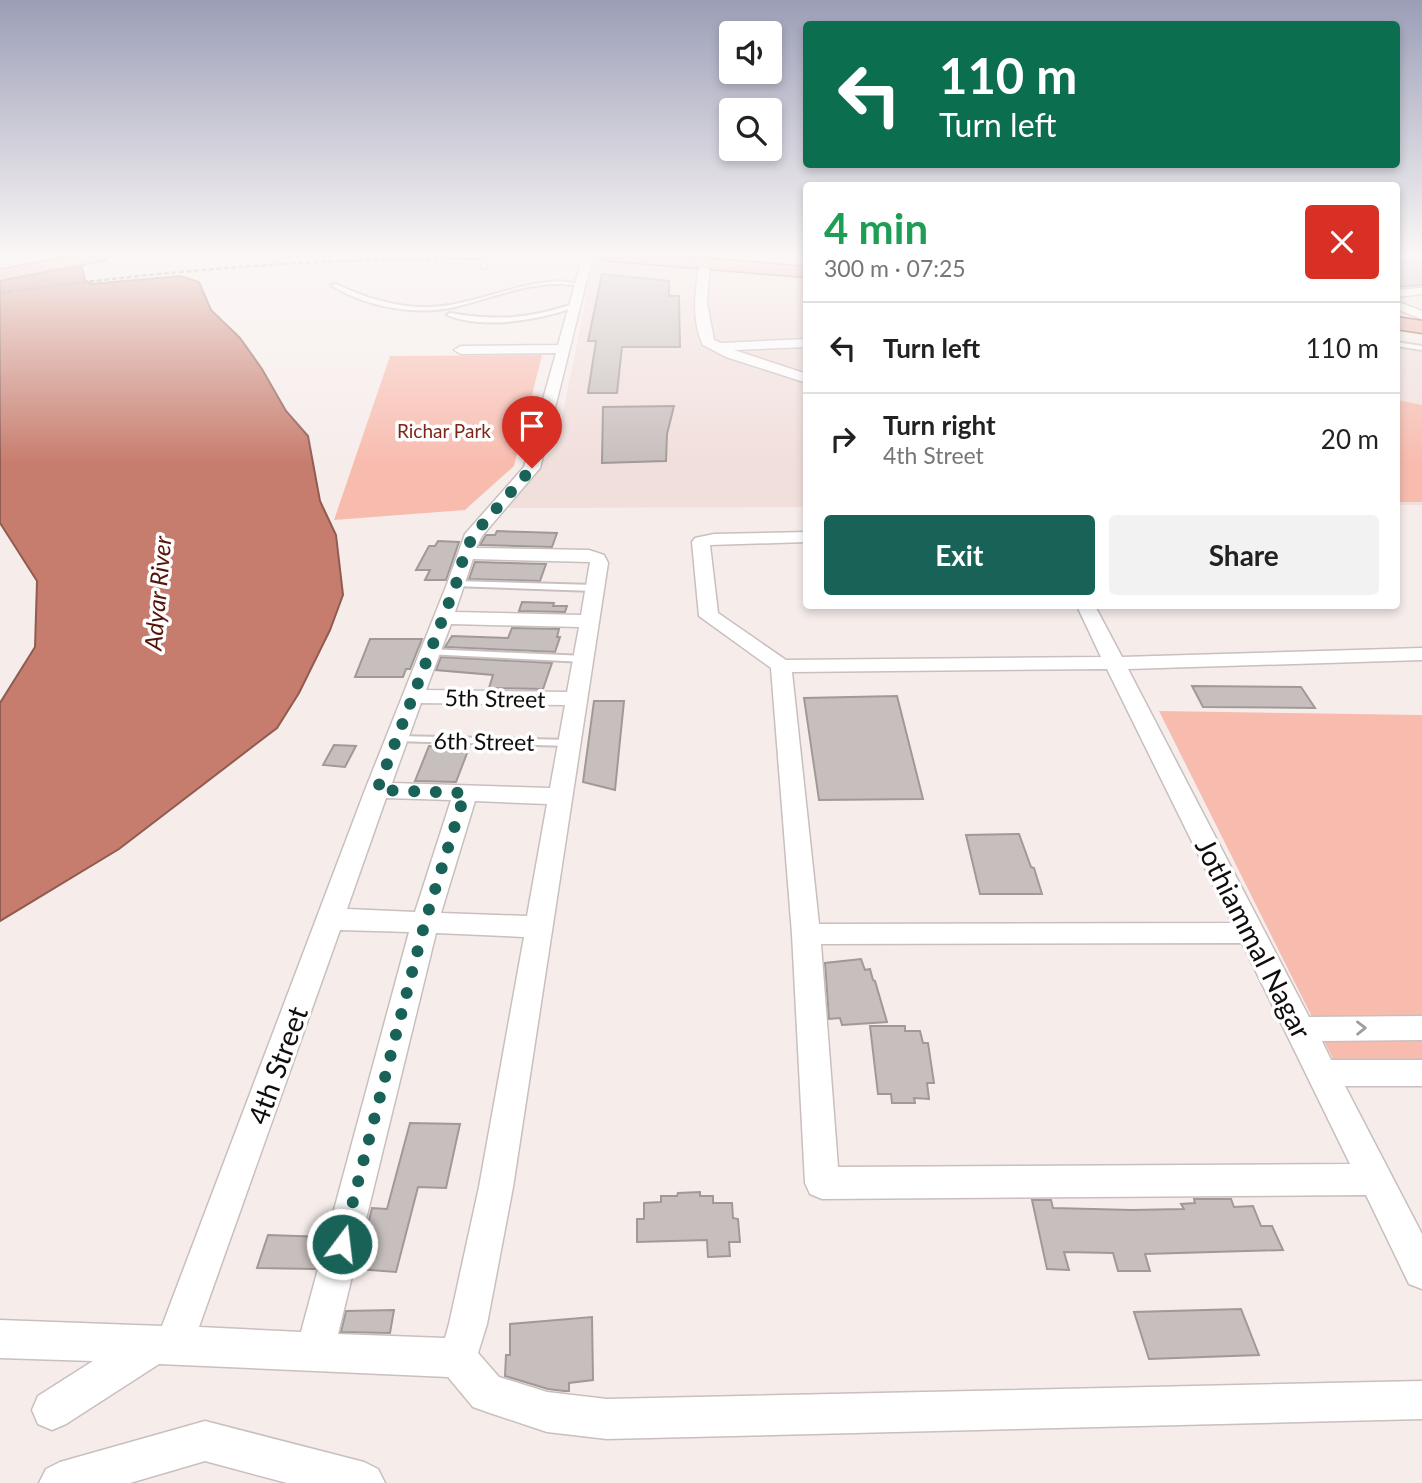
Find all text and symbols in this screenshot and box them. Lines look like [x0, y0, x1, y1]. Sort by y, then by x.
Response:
map controls [719, 21, 782, 161]
button: sound [719, 21, 782, 84]
text: 110 m [939, 46, 1077, 104]
icon: left [824, 49, 915, 140]
button: search [719, 98, 782, 161]
text: Turn left [939, 105, 1056, 144]
text: 4 min [824, 203, 928, 253]
button: close [1305, 205, 1379, 279]
text: 300 m · 07:25 [824, 254, 966, 282]
icon: left [824, 329, 862, 367]
text: Turn left [883, 332, 980, 364]
text: 110 m [1306, 332, 1379, 364]
pin [502, 396, 562, 468]
icon: arrive [513, 407, 551, 445]
text: Turn right [883, 409, 996, 441]
park label: Richar Park [397, 419, 491, 442]
icon: right [824, 420, 862, 458]
text: 20 m [1321, 423, 1379, 455]
text: 4th Street [883, 441, 984, 469]
button: Exit [824, 515, 1095, 595]
button: Share [1109, 515, 1379, 595]
water label: Adyar River [137, 534, 177, 652]
street label: 5th Street [444, 683, 546, 713]
street label: 6th Street [433, 726, 535, 756]
street label: Jothiammal Nagar [1189, 832, 1319, 1044]
street label: 4th Street [240, 1001, 314, 1129]
one-way arrow [1356, 1021, 1367, 1036]
position arrow [305, 1207, 379, 1281]

